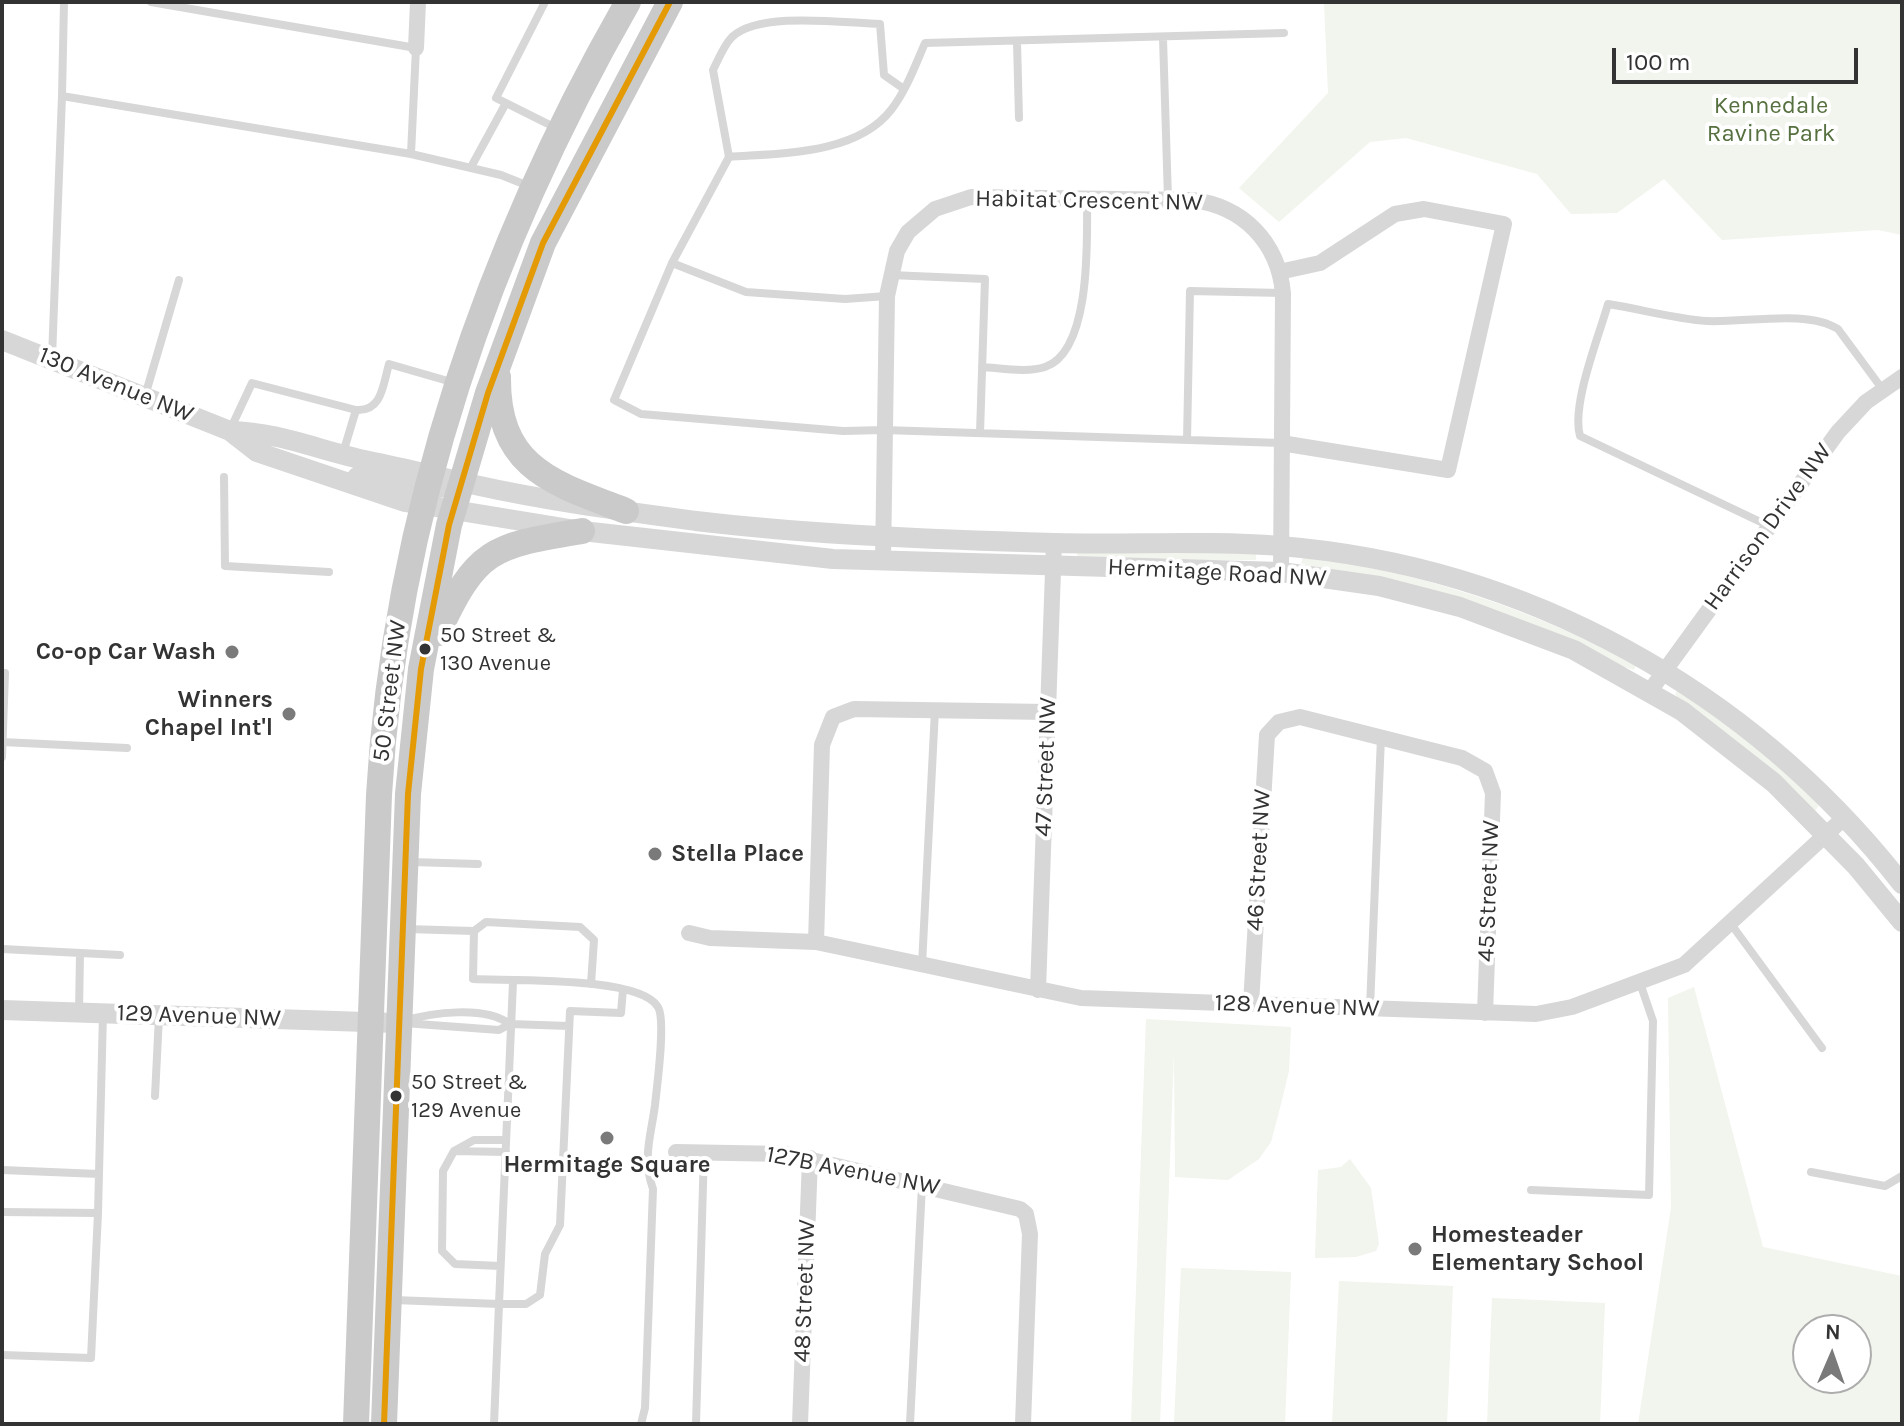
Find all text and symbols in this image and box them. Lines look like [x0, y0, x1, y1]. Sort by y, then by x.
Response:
scale bar [1616, 32, 1862, 82]
text: 100 m [1626, 48, 1691, 76]
park label: Kennedale Ravine Park [1707, 92, 1835, 148]
street label: Habitat Crescent NW [975, 185, 1203, 217]
street label: 130 Avenue NW [34, 341, 198, 429]
street label: Harrison Drive NW [1698, 438, 1838, 616]
street label: Hermitage Road NW [1107, 553, 1327, 593]
street label: 50 Street NW [367, 618, 413, 764]
place label: 50 Street & 130 Avenue [440, 623, 556, 674]
place label: Co-op Car Wash [36, 638, 216, 666]
marker: 50 Street & 130 Avenue [417, 641, 433, 657]
marker: Co-op Car Wash [223, 643, 241, 661]
place label: Winners Chapel Int'l [145, 686, 273, 742]
street label: 47 Street NW [1029, 697, 1063, 837]
marker: Winners Chapel Int'l [280, 705, 298, 723]
street label: 46 Street NW [1241, 788, 1277, 932]
street label: 45 Street NW [1472, 819, 1506, 963]
place label: Stella Place [671, 840, 804, 868]
marker: Stella Place [646, 845, 664, 863]
street label: 128 Avenue NW [1214, 989, 1380, 1023]
street label: 129 Avenue NW [117, 999, 281, 1033]
place label: 50 Street & 129 Avenue [411, 1070, 527, 1122]
marker: 50 Street & 129 Avenue [388, 1088, 404, 1104]
marker: Hermitage Square [598, 1129, 616, 1147]
street label: 127B Avenue NW [764, 1140, 942, 1202]
place label: Hermitage Square [503, 1151, 711, 1179]
street label: 48 Street NW [788, 1219, 822, 1363]
place label: Homesteader Elementary School [1431, 1221, 1644, 1277]
marker: Homesteader Elementary School [1406, 1240, 1424, 1258]
north arrow [1792, 1314, 1872, 1394]
text: N [1824, 1319, 1841, 1345]

